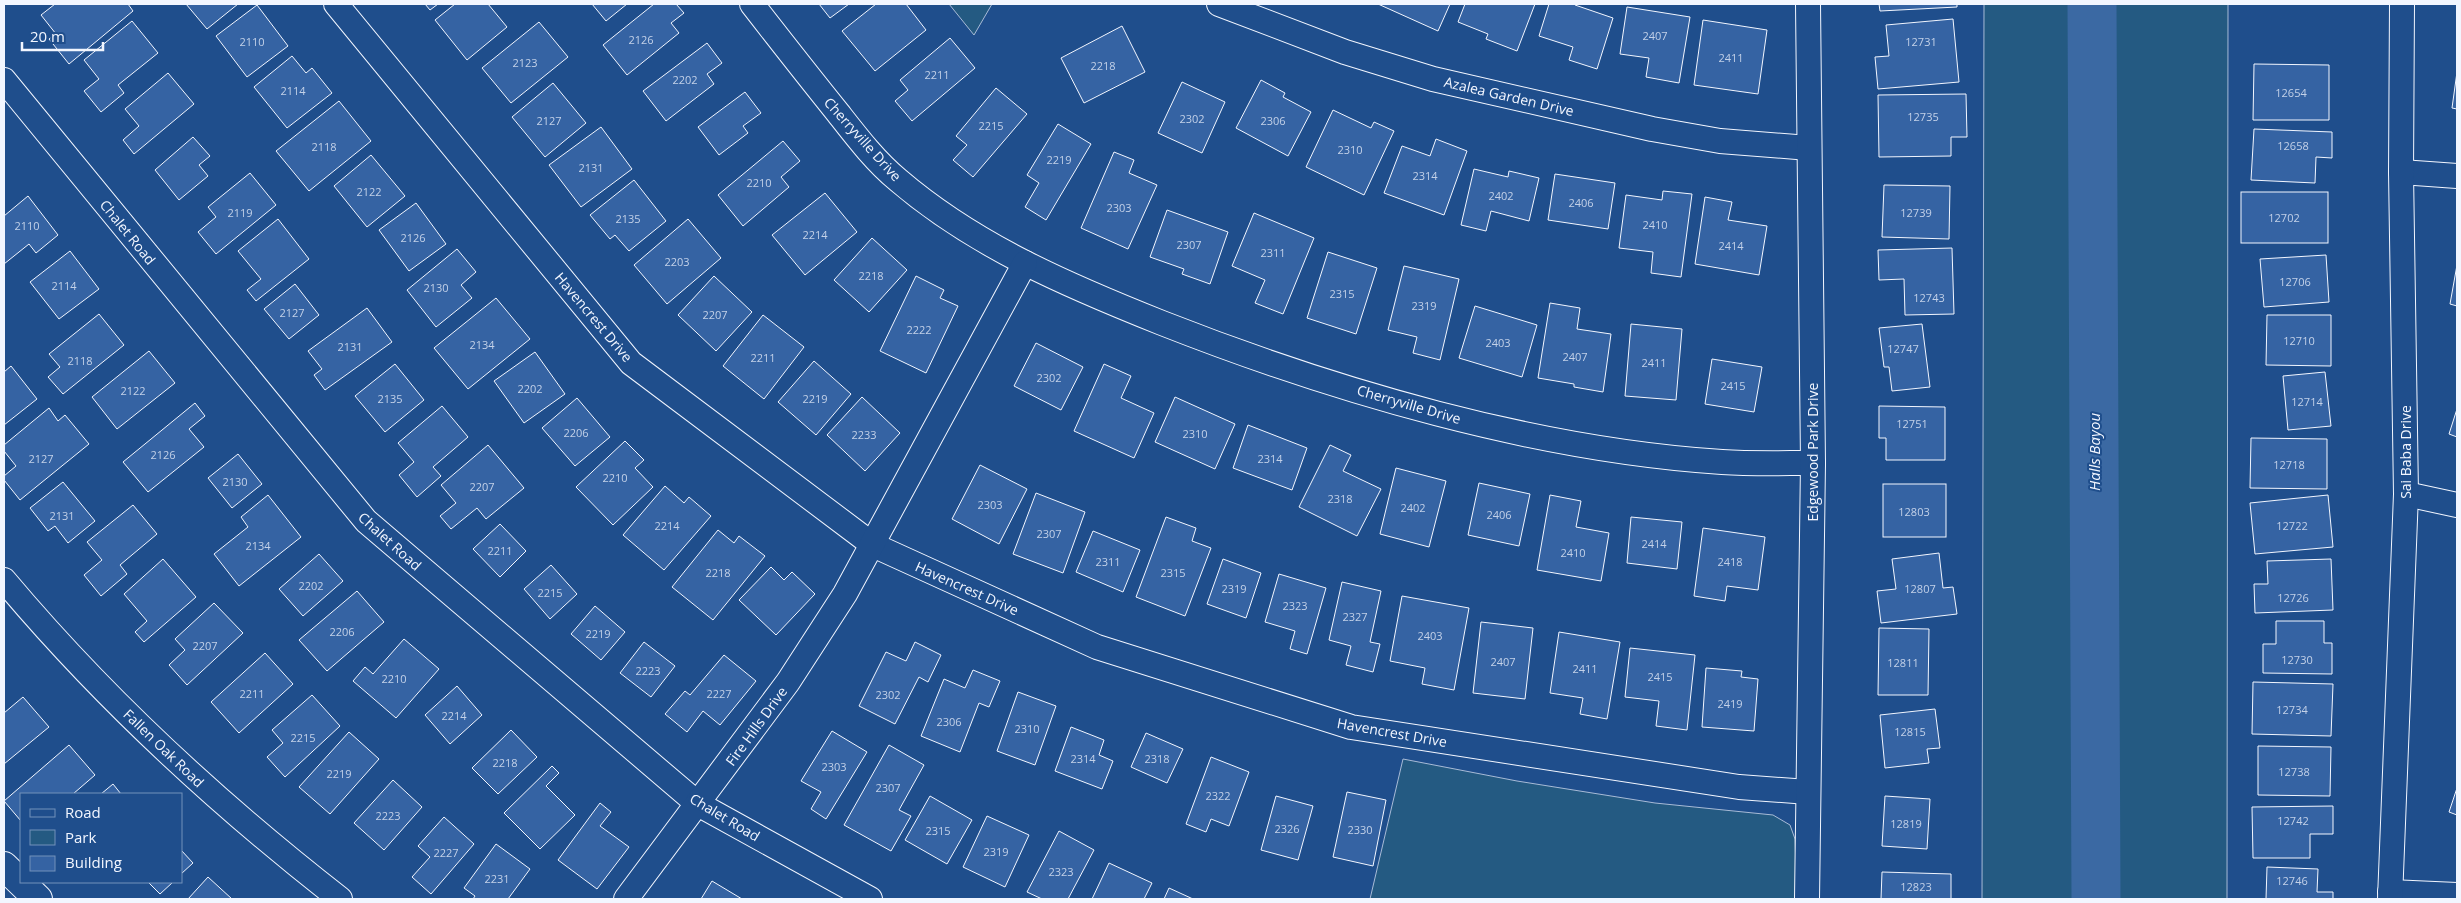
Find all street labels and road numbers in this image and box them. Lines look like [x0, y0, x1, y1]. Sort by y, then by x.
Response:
street label: Azalea Garden Drive [1442, 72, 1576, 120]
street label: Cherryville Drive [820, 93, 906, 185]
street label: Chalet Road [96, 195, 160, 269]
street label: Havencrest Drive [551, 268, 637, 366]
street label: Cherryville Drive [1355, 380, 1463, 428]
street label: Edgewood Park Drive [1803, 382, 1822, 521]
street label: Sai Baba Drive [2396, 405, 2415, 499]
street label: Chalet Road [354, 508, 426, 574]
street label: Havencrest Drive [912, 557, 1022, 619]
street label: Fire Hills Drive [721, 682, 791, 769]
street label: Fallen Oak Road [120, 705, 208, 791]
street label: Havencrest Drive [1335, 713, 1449, 751]
street label: Chalet Road [686, 789, 764, 845]

